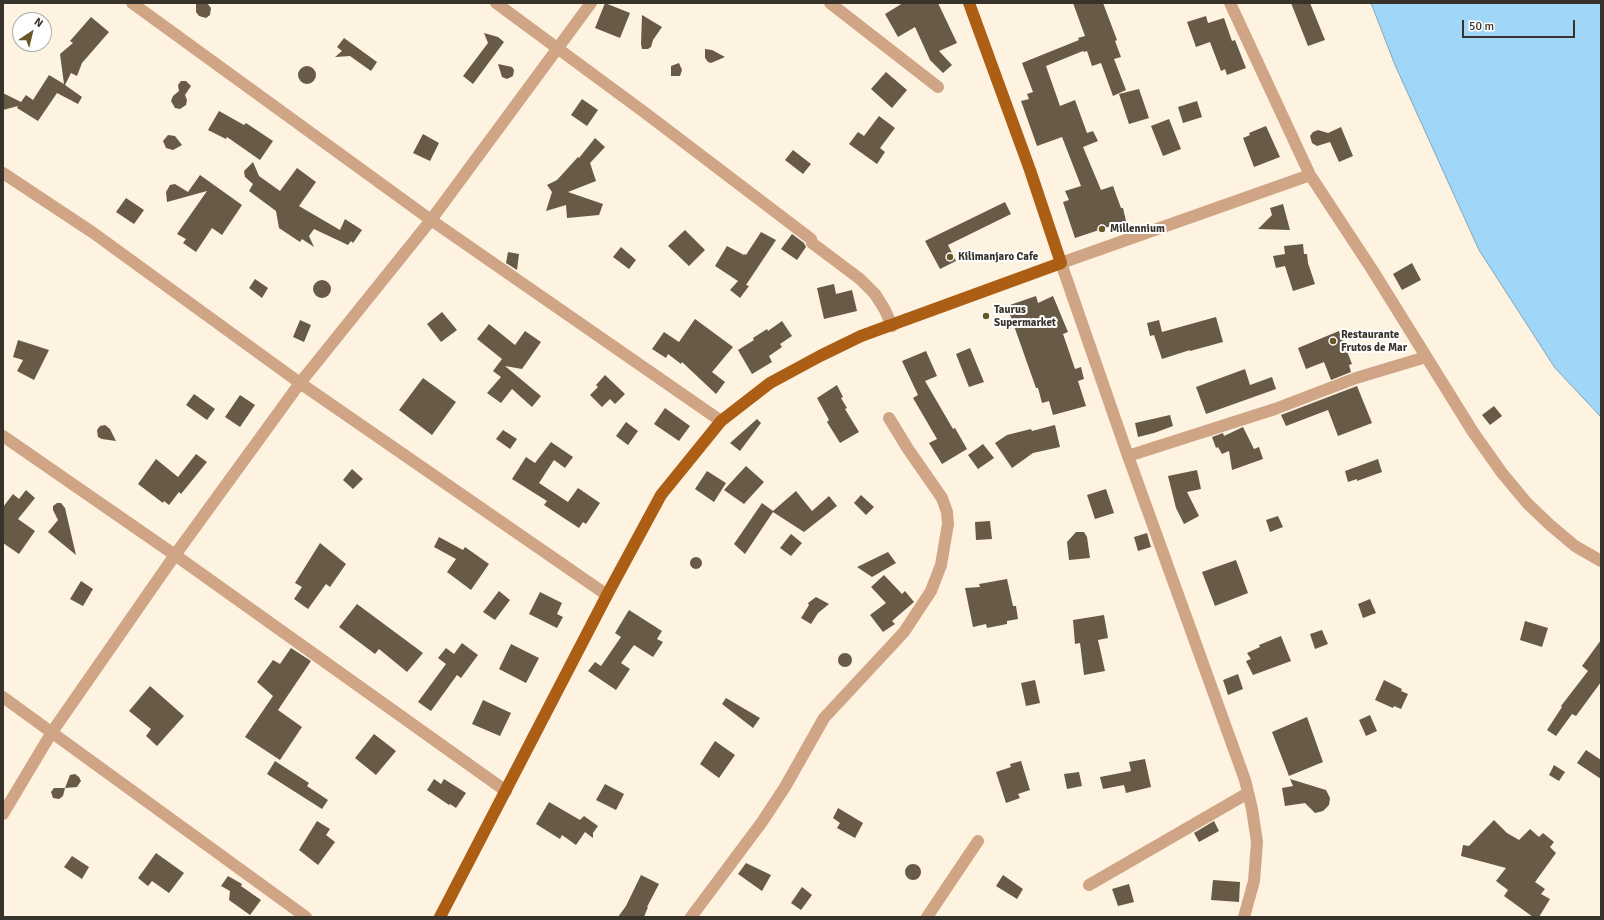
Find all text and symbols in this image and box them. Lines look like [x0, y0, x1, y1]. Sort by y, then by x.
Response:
north arrow [12, 12, 52, 52]
scale bar [1464, 12, 1577, 38]
text: N [32, 15, 45, 30]
text: 50 m [1469, 19, 1494, 34]
place label: Millennium [1110, 222, 1165, 236]
marker: Millennium [1097, 224, 1107, 234]
place label: Kilimanjaro Cafe [958, 250, 1038, 264]
marker: Kilimanjaro Cafe [945, 252, 955, 262]
place label: Taurus Supermarket [994, 303, 1056, 329]
marker: Taurus Supermarket [981, 311, 991, 321]
place label: Restaurante Frutos de Mar [1341, 328, 1407, 354]
marker: Restaurante Frutos de Mar [1328, 336, 1338, 346]

